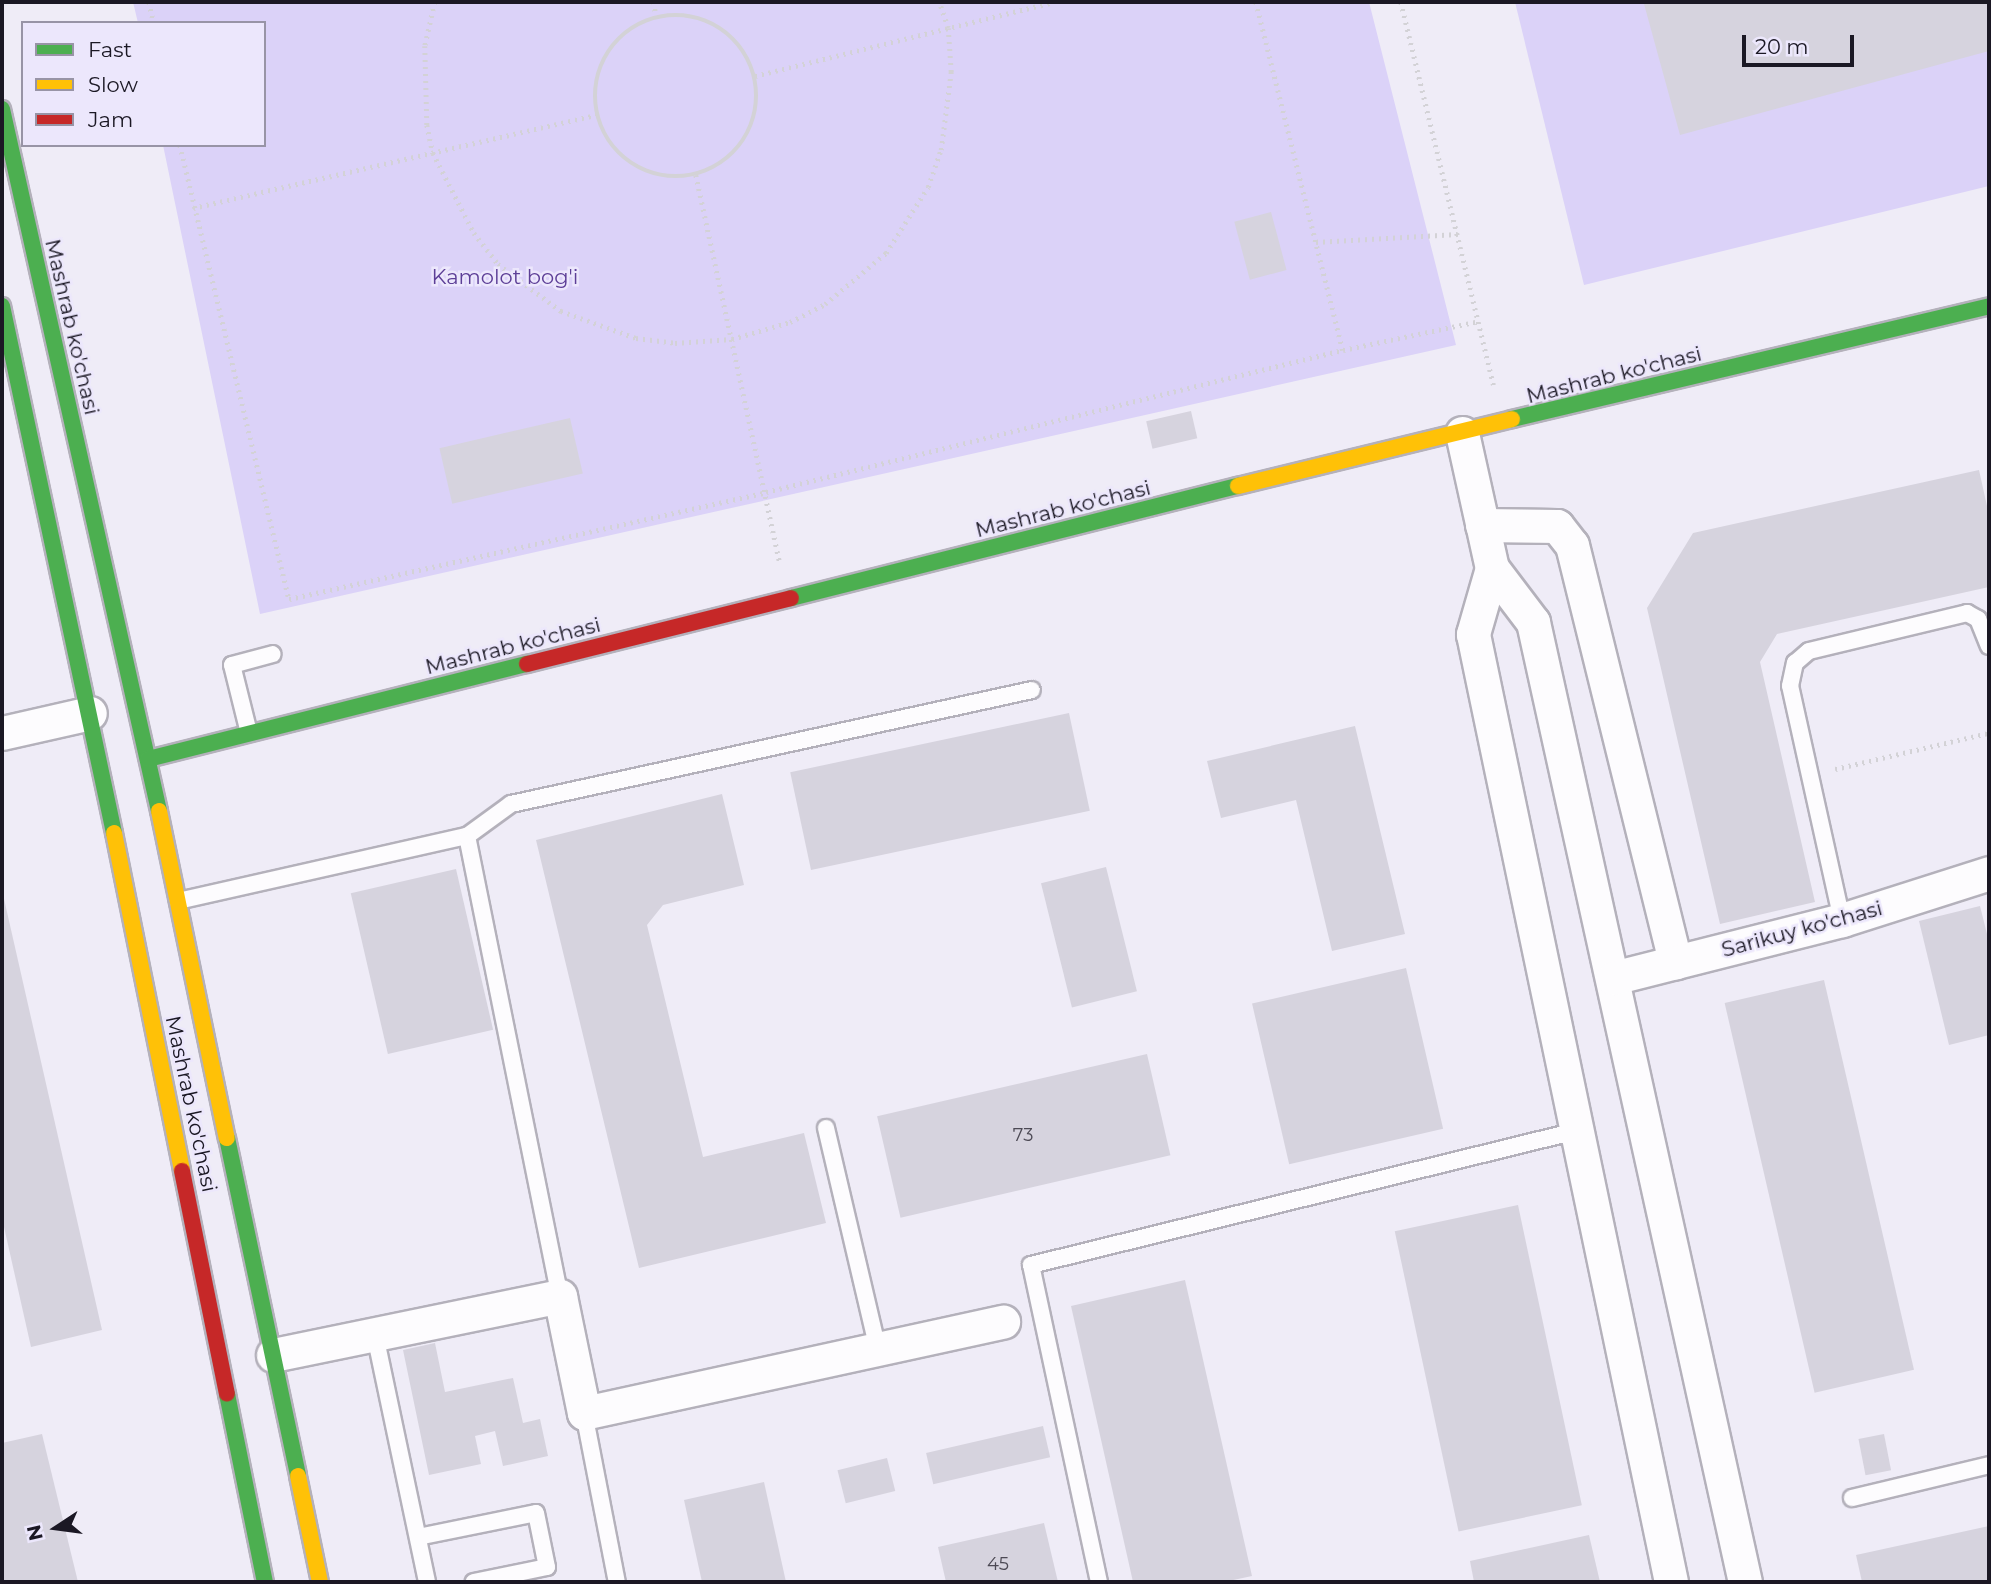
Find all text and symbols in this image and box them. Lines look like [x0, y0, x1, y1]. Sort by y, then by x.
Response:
legend [21, 21, 266, 147]
scale bar [1746, 21, 1858, 65]
text: 20 m [1755, 34, 1809, 59]
text: Fast [88, 37, 132, 62]
text: Slow [88, 72, 138, 97]
text: Jam [88, 107, 133, 132]
street label: Mashrab ko'chasi [40, 237, 104, 417]
park label: Kamolot bog'i [431, 264, 579, 290]
street label: Mashrab ko'chasi [1524, 341, 1704, 409]
street label: Mashrab ko'chasi [973, 475, 1153, 543]
street label: Mashrab ko'chasi [423, 612, 603, 680]
street label: Sarikuy ko'chasi [1719, 895, 1885, 963]
street label: Mashrab ko'chasi [160, 1014, 222, 1194]
house number: 73 [1013, 1124, 1033, 1146]
north arrow [21, 1493, 91, 1563]
text: N [22, 1523, 48, 1543]
house number: 45 [987, 1553, 1009, 1575]

